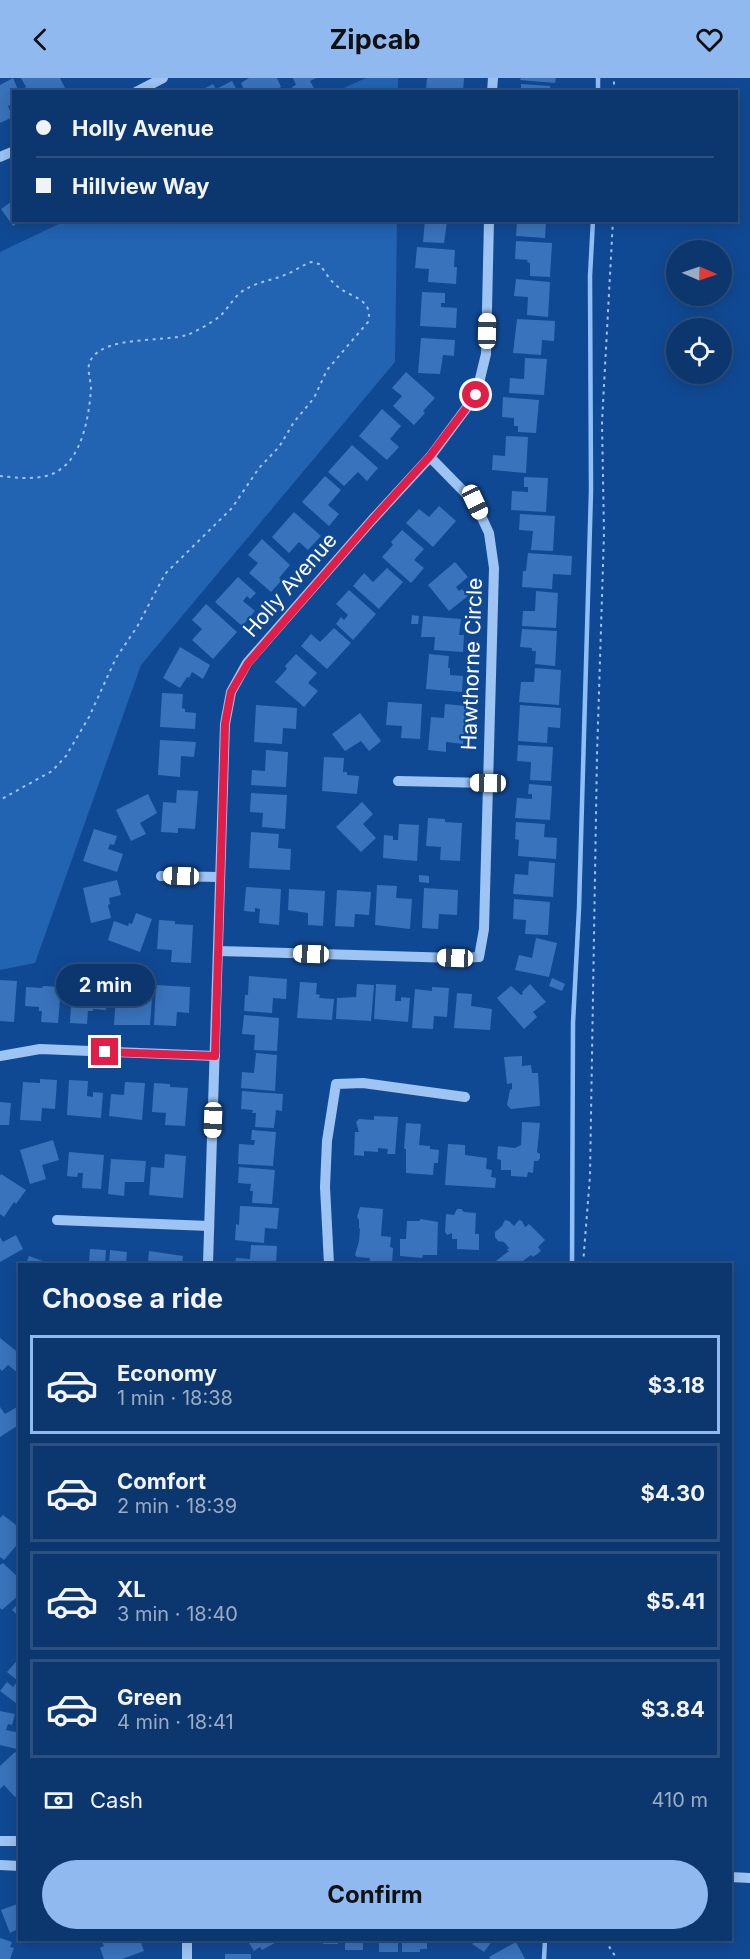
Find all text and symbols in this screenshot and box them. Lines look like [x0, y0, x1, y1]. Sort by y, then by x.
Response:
icon: back [24, 23, 57, 56]
text: Zipcab [329, 23, 421, 56]
icon: heart [693, 23, 726, 56]
text: Holly Avenue [72, 115, 214, 141]
text: Hillview Way [72, 173, 210, 199]
north arrow [666, 240, 732, 306]
map controls [666, 240, 732, 384]
car [478, 313, 496, 349]
button: locate [666, 318, 732, 384]
route start [462, 381, 489, 408]
car [459, 482, 491, 522]
street label: Holly Avenue [238, 527, 342, 642]
street label: Hawthorne Circle [456, 577, 487, 751]
car [470, 774, 506, 792]
car [163, 866, 199, 886]
car [293, 944, 329, 964]
car [437, 948, 473, 968]
callout: 2 min [56, 965, 154, 1007]
text: 2 min [79, 973, 132, 997]
route end [91, 1038, 118, 1065]
car [203, 1102, 223, 1138]
text: Choose a ride [42, 1282, 223, 1315]
icon: car [45, 1358, 99, 1412]
text: Economy [117, 1360, 217, 1386]
text: $3.18 [648, 1372, 705, 1398]
text: 1 min · 18:38 [117, 1386, 233, 1410]
icon: car [45, 1466, 99, 1520]
text: Comfort [117, 1468, 206, 1494]
text: $4.30 [641, 1480, 705, 1506]
text: 2 min · 18:39 [117, 1494, 237, 1518]
icon: car [45, 1574, 99, 1628]
text: XL [117, 1576, 146, 1602]
text: $5.41 [646, 1588, 705, 1614]
text: 3 min · 18:40 [117, 1602, 238, 1626]
icon: car [45, 1682, 99, 1736]
text: Green [117, 1684, 182, 1710]
text: $3.84 [641, 1696, 705, 1722]
text: 4 min · 18:41 [117, 1710, 234, 1734]
icon: cash [42, 1784, 75, 1817]
text: Cash [90, 1787, 143, 1813]
text: 410 m [652, 1788, 708, 1812]
button: Confirm [42, 1860, 708, 1929]

